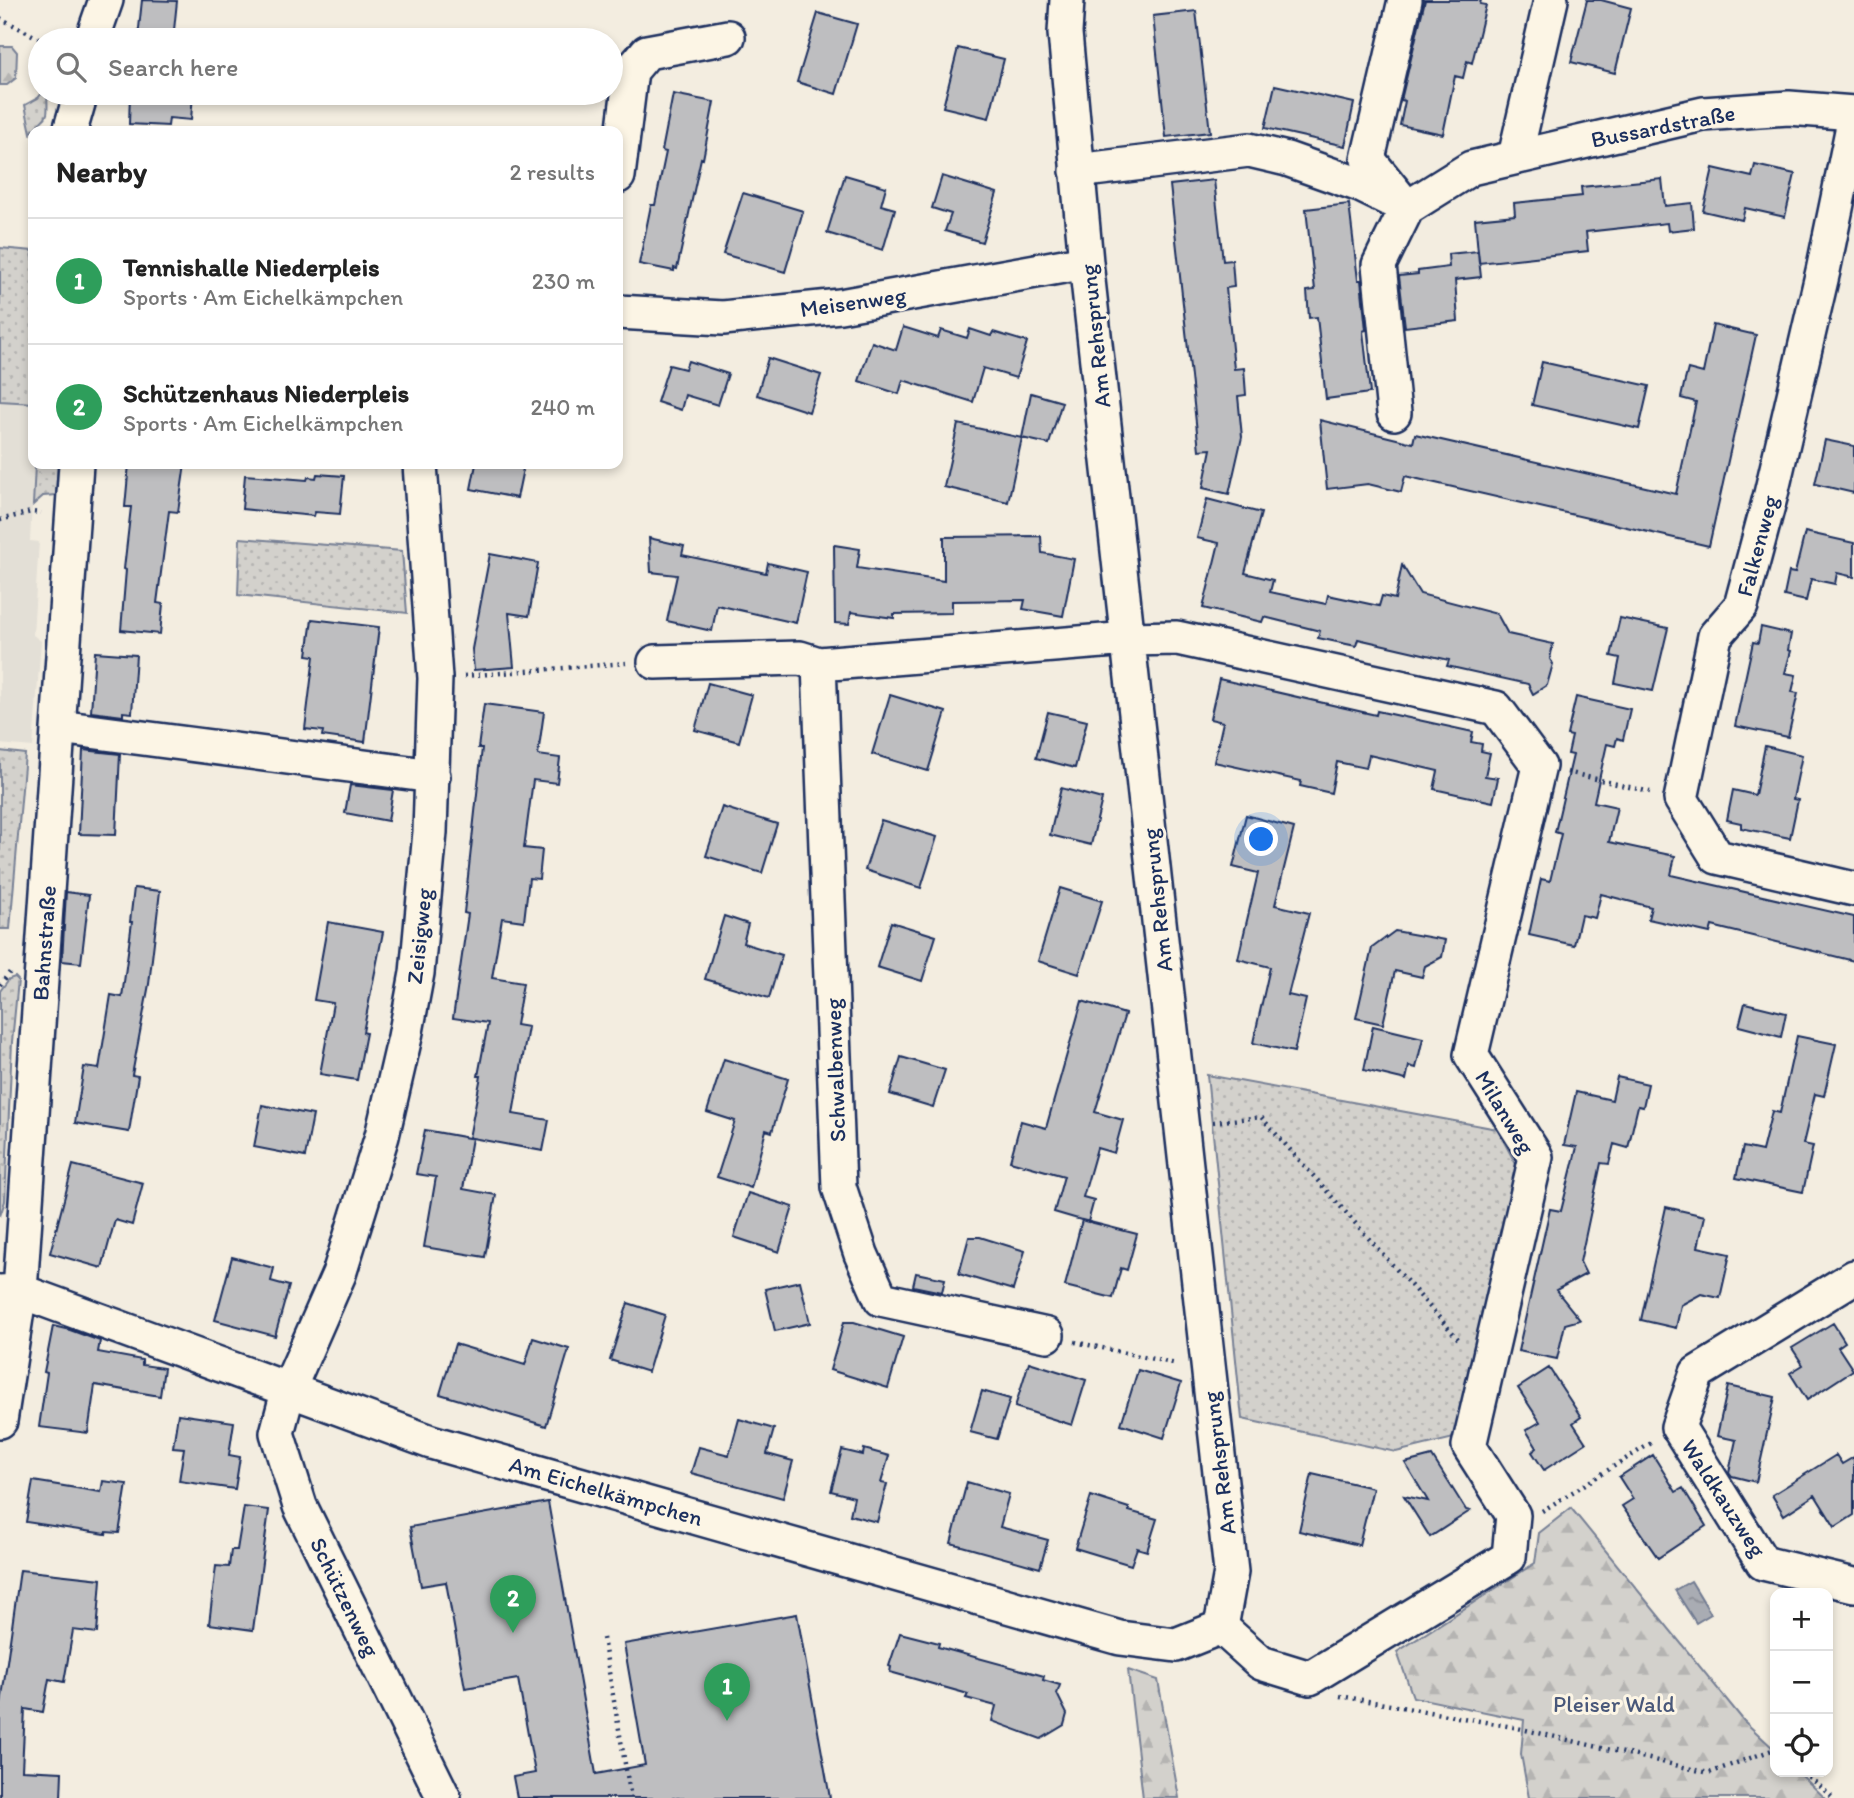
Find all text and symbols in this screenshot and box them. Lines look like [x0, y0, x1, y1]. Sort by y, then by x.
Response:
search box [28, 28, 623, 105]
icon: search [52, 48, 90, 86]
text: Search here [108, 51, 238, 83]
street label: Bussardstraße [1589, 98, 1737, 154]
text: Nearby [56, 153, 147, 190]
text: 2 results [509, 158, 595, 186]
text: Tennishalle Niederpleis [123, 251, 380, 283]
street label: Am Rehsprung [1074, 263, 1116, 409]
text: 1 [74, 267, 84, 295]
text: 230 m [532, 267, 595, 295]
street label: Meisenweg [798, 281, 908, 323]
text: Sports · Am Eichelkämpchen [123, 283, 403, 311]
text: Schützenhaus Niederpleis [123, 377, 409, 409]
text: 2 [73, 393, 85, 421]
text: 240 m [530, 393, 595, 421]
text: Sports · Am Eichelkämpchen [123, 409, 403, 437]
street label: Falkenweg [1730, 492, 1784, 600]
your location [1244, 822, 1278, 856]
street label: Am Rehsprung [1136, 827, 1178, 973]
street label: Bahnstraße [26, 884, 62, 1002]
street label: Zeisigweg [400, 887, 438, 985]
street label: Schwalbenweg [818, 997, 852, 1142]
street label: Milanweg [1469, 1065, 1541, 1159]
street label: Am Rehsprung [1196, 1389, 1242, 1536]
street label: Waldkauzweg [1676, 1434, 1773, 1562]
street label: Am Eichelkämpchen [506, 1450, 706, 1532]
street label: Schützenweg [304, 1533, 386, 1661]
pin: 2 [490, 1575, 536, 1633]
map controls [1770, 1588, 1833, 1777]
button: + [1770, 1588, 1833, 1651]
button: − [1770, 1651, 1833, 1714]
pin: 1 [704, 1663, 750, 1721]
park label: Pleiser Wald [1553, 1690, 1675, 1718]
button: locate [1770, 1714, 1833, 1777]

